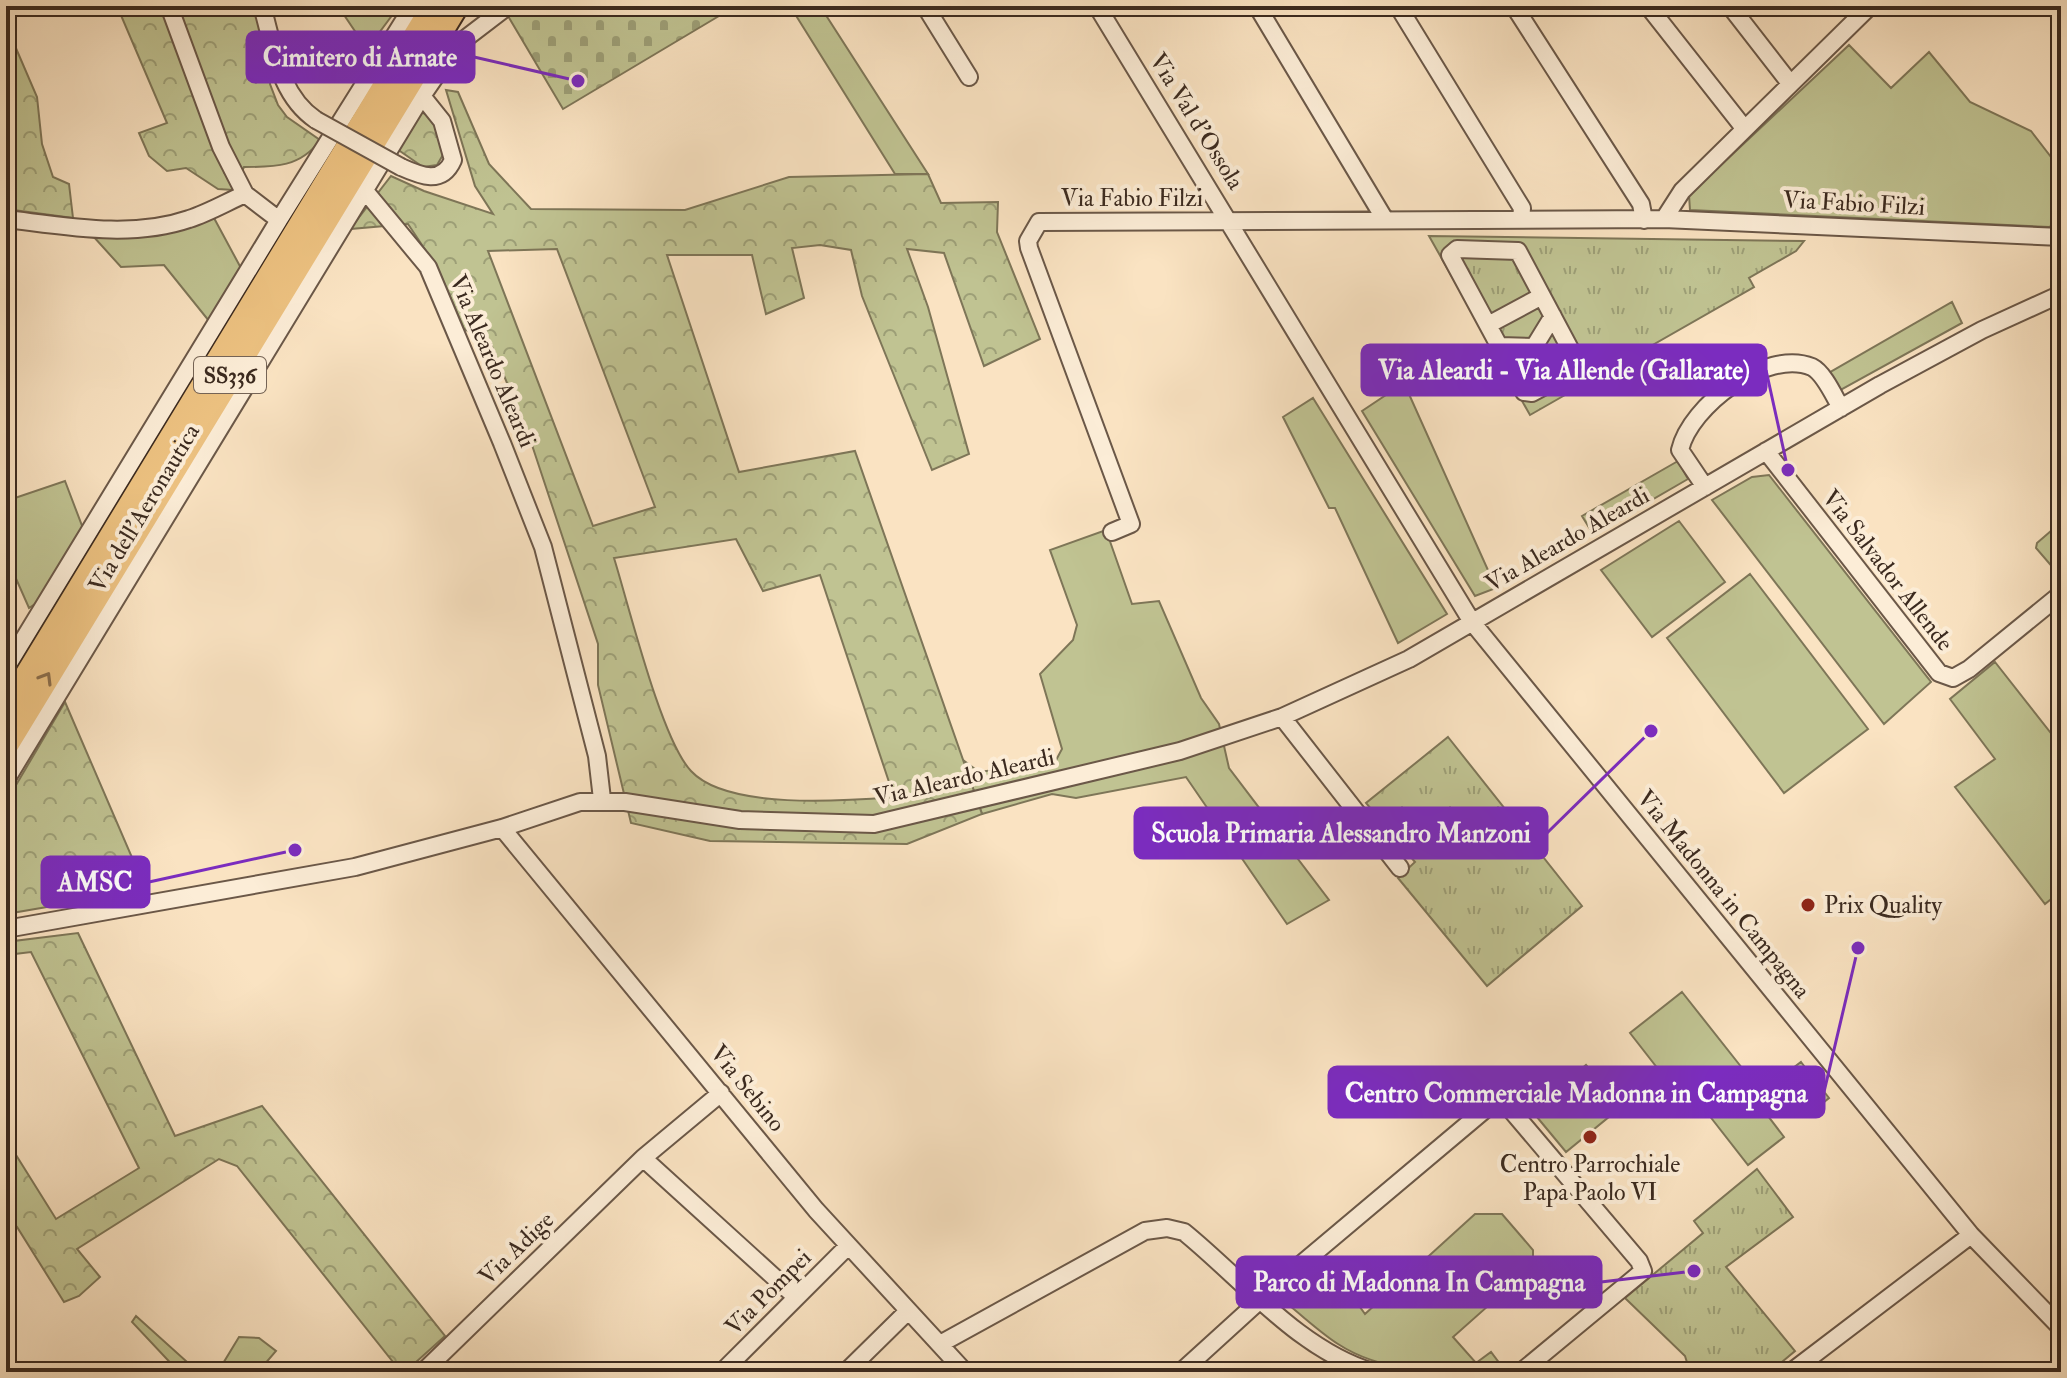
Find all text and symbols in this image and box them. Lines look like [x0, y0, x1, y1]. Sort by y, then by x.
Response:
callout: Cimitero di Arnate [247, 32, 474, 82]
text: Cimitero di Arnate [263, 42, 457, 74]
street label: Via Val d'Ossola [1142, 47, 1252, 196]
street label: Via Fabio Filzi [1061, 183, 1203, 214]
street label: Via Fabio Filzi [1782, 184, 1926, 223]
street label: Via Aleardo Aleardi [442, 270, 543, 452]
callout: Via Aleardi - Via Allende (Gallarate) [1362, 345, 1766, 395]
text: Via Aleardi - Via Allende (Gallarate) [1377, 355, 1750, 387]
road number: SS336 [194, 357, 266, 393]
street label: Via dell'Aeronautica [82, 417, 208, 598]
street label: Via Aleardo Aleardi [1479, 480, 1655, 599]
street label: Via Salvador Allende [1815, 483, 1960, 657]
one-way arrow [37, 672, 52, 687]
street label: Via Aleardo Aleardi [871, 742, 1058, 813]
street label: Via Madonna in Campagna [1630, 784, 1818, 1006]
callout: Scuola Primaria Alessandro Manzoni [1135, 808, 1547, 858]
text: Scuola Primaria Alessandro Manzoni [1151, 818, 1531, 850]
callout: AMSC [42, 857, 149, 907]
text: AMSC [56, 867, 133, 899]
place label: Prix Quality [1824, 890, 1943, 921]
marker: Prix Quality [1799, 896, 1817, 914]
street label: Via Sebino [703, 1038, 792, 1138]
callout: Centro Commerciale Madonna in Campagna [1329, 1067, 1824, 1117]
text: Centro Commerciale Madonna in Campagna [1345, 1078, 1809, 1111]
marker: Centro Parrochiale Papa Paolo VI [1581, 1128, 1599, 1146]
place label: Centro Parrochiale Papa Paolo VI [1500, 1149, 1680, 1208]
street label: Via Adige [472, 1205, 561, 1292]
street label: Via Pompei [718, 1242, 818, 1342]
callout: Parco di Madonna In Campagna [1237, 1257, 1601, 1307]
text: Parco di Madonna In Campagna [1253, 1267, 1586, 1300]

